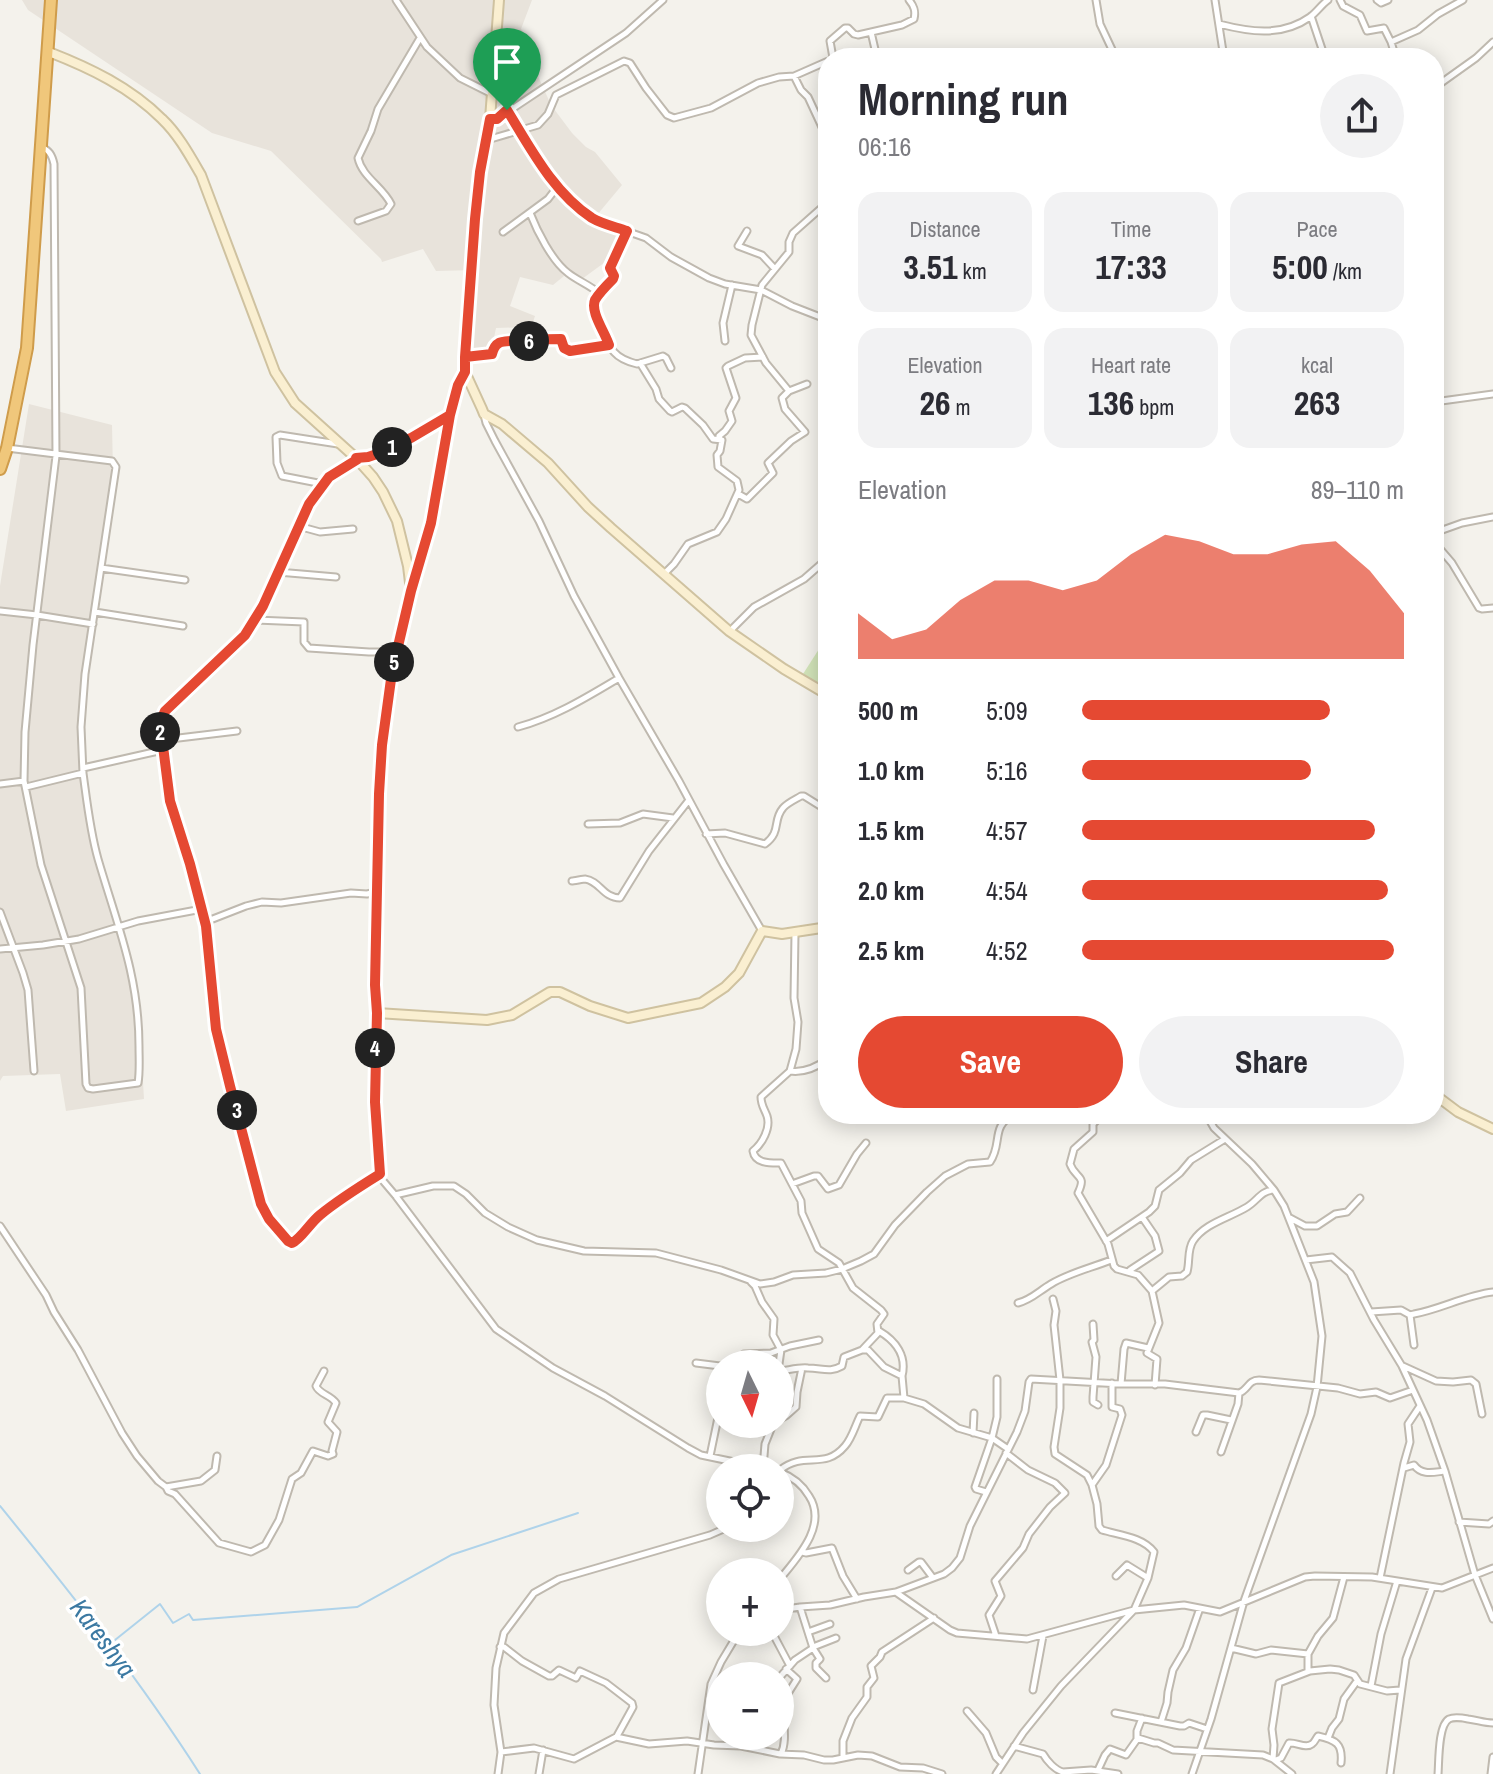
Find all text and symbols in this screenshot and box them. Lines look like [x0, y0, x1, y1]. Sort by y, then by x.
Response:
pin [473, 28, 541, 110]
icon: arrive [485, 40, 529, 84]
text: Morning run [858, 69, 1068, 129]
button: share [1320, 74, 1404, 158]
text: 06:16 [858, 129, 911, 164]
text: Distance [909, 214, 981, 244]
text: Time [1111, 214, 1151, 244]
text: Pace [1296, 214, 1338, 244]
text: 3.51 [903, 244, 958, 290]
text: 17:33 [1095, 244, 1167, 290]
text: 5:00 [1272, 244, 1328, 290]
text: km [958, 256, 987, 286]
text: /km [1328, 256, 1362, 286]
pin: 6 [509, 321, 549, 361]
text: 6 [524, 326, 534, 356]
text: Elevation [907, 350, 983, 380]
text: Heart rate [1091, 350, 1171, 380]
text: kcal [1301, 350, 1333, 380]
text: 26 [919, 380, 950, 426]
text: 136 [1088, 380, 1134, 426]
text: 263 [1294, 380, 1340, 426]
text: m [950, 392, 971, 422]
text: bpm [1134, 392, 1174, 422]
pin: 1 [372, 427, 412, 467]
text: 1 [387, 432, 397, 462]
text: Elevation [858, 472, 947, 507]
text: 89–110 m [1311, 472, 1404, 507]
pin: 5 [374, 642, 414, 682]
text: 5 [389, 647, 399, 677]
text: 500 m [858, 693, 918, 728]
text: 5:09 [986, 693, 1028, 728]
pin: 2 [140, 712, 180, 752]
text: 2 [155, 717, 165, 747]
text: 1.0 km [858, 753, 924, 788]
text: 5:16 [986, 753, 1028, 788]
text: 1.5 km [858, 813, 924, 848]
text: 4:57 [986, 813, 1028, 848]
text: 2.0 km [858, 873, 924, 908]
text: 4:54 [986, 873, 1028, 908]
text: 2.5 km [858, 933, 924, 968]
text: 4:52 [986, 933, 1028, 968]
button: Save [858, 1016, 1123, 1108]
button: Share [1139, 1016, 1404, 1108]
pin: 4 [355, 1028, 395, 1068]
text: 4 [370, 1033, 380, 1063]
pin: 3 [217, 1090, 257, 1130]
text: 3 [232, 1095, 242, 1125]
north arrow [706, 1350, 794, 1438]
map controls [706, 1350, 794, 1750]
button: locate [706, 1454, 794, 1542]
button: + [706, 1558, 794, 1646]
water label: Kareshya [62, 1591, 145, 1684]
button: − [706, 1662, 794, 1750]

